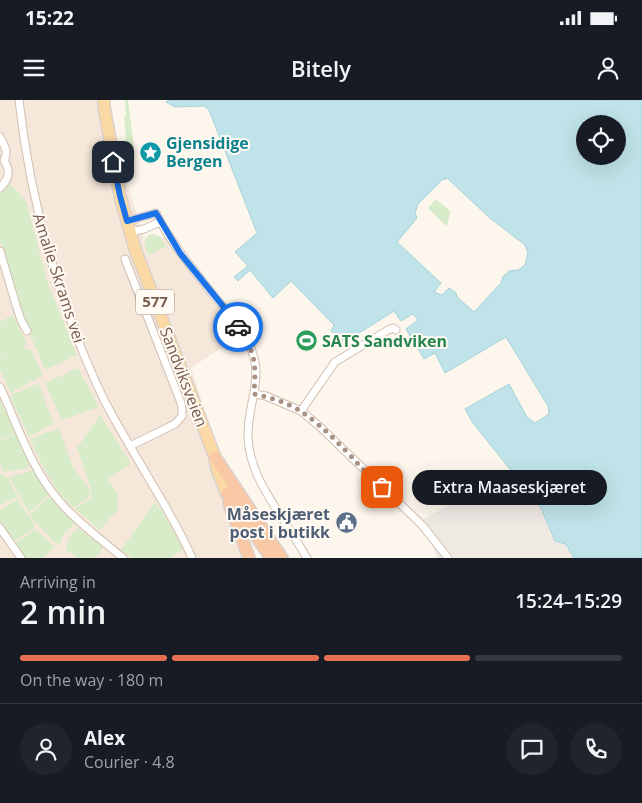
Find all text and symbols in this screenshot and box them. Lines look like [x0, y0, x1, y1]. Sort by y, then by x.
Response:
text: 15:22 [25, 5, 74, 31]
text: Bitely [291, 53, 351, 83]
icon: menu [20, 54, 48, 82]
icon: person [594, 54, 622, 82]
map controls [576, 115, 626, 165]
button: locate [576, 115, 626, 165]
place label: Gjensidige Bergen [166, 132, 249, 172]
place icon: Gjensidige Bergen [138, 140, 162, 164]
pin [92, 141, 134, 183]
icon: home [99, 148, 127, 176]
street label: Amalie Skrams vei [28, 210, 90, 346]
road number: 577 [136, 290, 174, 314]
courier [213, 302, 263, 352]
icon: car [224, 313, 252, 341]
street label: Sandviksveien [155, 324, 213, 430]
sports icon: SATS Sandviken [294, 329, 318, 353]
place label: SATS Sandviken [322, 330, 447, 352]
pin [361, 466, 403, 508]
callout: Extra Maaseskjæret [412, 470, 607, 504]
icon: bag [368, 473, 396, 501]
text: Extra Maaseskjæret [433, 476, 586, 498]
place label: Måseskjæret post i butikk [227, 503, 330, 543]
public building icon: Måseskjæret post i butikk [334, 511, 358, 535]
text: Arriving in [20, 571, 96, 593]
text: 15:24–15:29 [515, 588, 622, 614]
text: 2 min [20, 590, 106, 633]
text: On the way · 180 m [20, 669, 163, 691]
button: person [20, 723, 72, 775]
button: chat [506, 723, 558, 775]
button: phone [570, 723, 622, 775]
text: Alex [84, 725, 125, 751]
text: Courier · 4.8 [84, 751, 175, 773]

